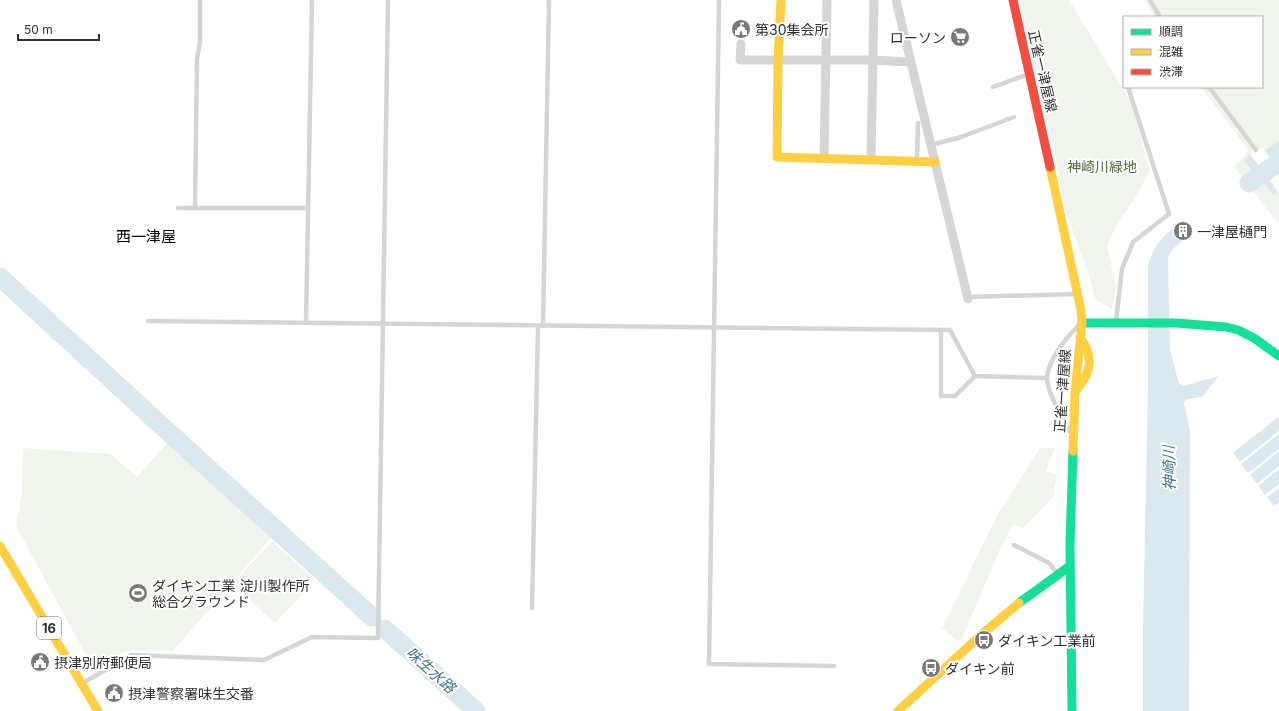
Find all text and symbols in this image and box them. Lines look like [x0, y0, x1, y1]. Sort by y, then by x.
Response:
scale bar [18, 16, 99, 42]
legend [1123, 16, 1263, 88]
public building icon: 第30集会所 [730, 18, 752, 40]
place label: 第30集会所 [755, 21, 828, 38]
text: 50 m [24, 22, 53, 37]
text: 順調 [1159, 24, 1183, 39]
supermarket icon: ローソン [949, 26, 971, 48]
street label: 正雀一津屋線 [1025, 28, 1061, 114]
place label: ローソン [890, 29, 946, 46]
text: 混雑 [1159, 44, 1183, 59]
text: 渋滞 [1159, 64, 1183, 79]
park label: 神崎川緑地 [1067, 158, 1137, 175]
building icon: 一津屋樋門 [1172, 220, 1194, 242]
place label: 一津屋樋門 [1197, 223, 1267, 240]
district label: 西一津屋 [116, 227, 176, 246]
street label: 正雀一津屋線 [1051, 349, 1073, 433]
water label: 神崎川 [1159, 443, 1179, 491]
place label: ダイキン工業 淀川製作所 総合グラウンド [152, 577, 310, 610]
sports icon: ダイキン工業 淀川製作所 総合グラウンド [127, 582, 149, 604]
road number: 16 [37, 617, 61, 639]
bus stop icon: ダイキン工業前 [973, 629, 995, 651]
place label: ダイキン工業前 [998, 632, 1096, 649]
water label: 味生水路 [402, 643, 461, 698]
public building icon: 摂津別府郵便局 [29, 651, 51, 673]
place label: 摂津別府郵便局 [54, 654, 152, 671]
bus stop icon: ダイキン前 [920, 657, 942, 679]
place label: ダイキン前 [945, 660, 1015, 677]
public building icon: 摂津警察署味生交番 [103, 682, 125, 704]
place label: 摂津警察署味生交番 [128, 685, 254, 702]

